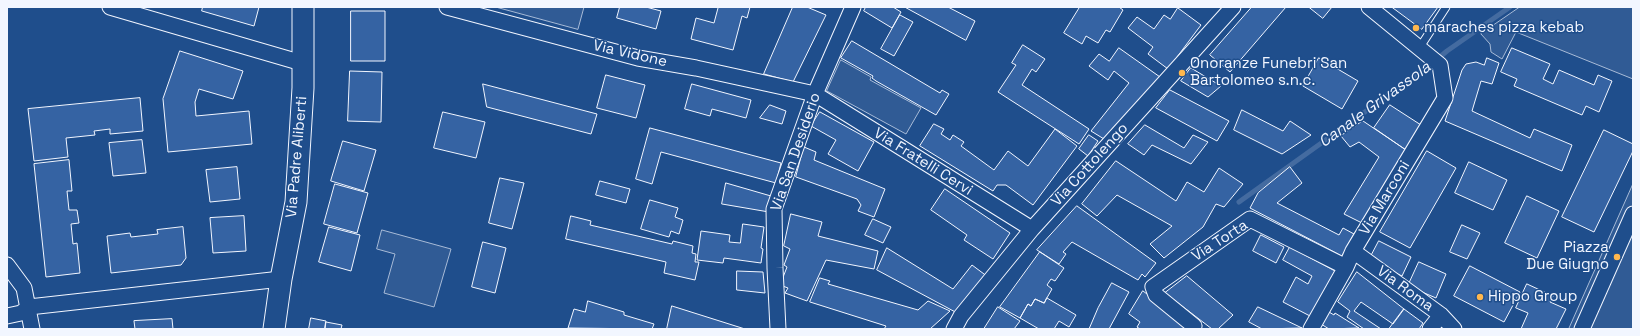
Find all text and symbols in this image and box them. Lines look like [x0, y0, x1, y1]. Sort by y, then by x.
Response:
place label: maraches pizza kebab [1424, 19, 1584, 37]
marker: maraches pizza kebab [1411, 23, 1421, 33]
street label: Via Vidone [591, 37, 669, 71]
place label: Onoranze Funebri San Bartolomeo s.n.c. [1190, 55, 1347, 90]
water label: Canale Grivassola [1315, 58, 1435, 152]
marker: Onoranze Funebri San Bartolomeo s.n.c. [1177, 68, 1187, 78]
street label: Via San Desiderio [767, 91, 825, 213]
street label: Via Padre Aliberti [283, 95, 311, 219]
street label: Via Cottolengo [1048, 120, 1132, 210]
street label: Via Fratelli Cervi [870, 124, 976, 200]
street label: Via Marconi [1356, 158, 1414, 238]
street label: Via Torta [1189, 216, 1251, 266]
place label: Piazza Due Giugno [1526, 239, 1609, 274]
marker: Piazza Due Giugno [1612, 252, 1622, 262]
street label: Via Roma [1373, 262, 1437, 316]
place label: Hippo Group [1488, 288, 1577, 306]
marker: Hippo Group [1475, 292, 1485, 302]

